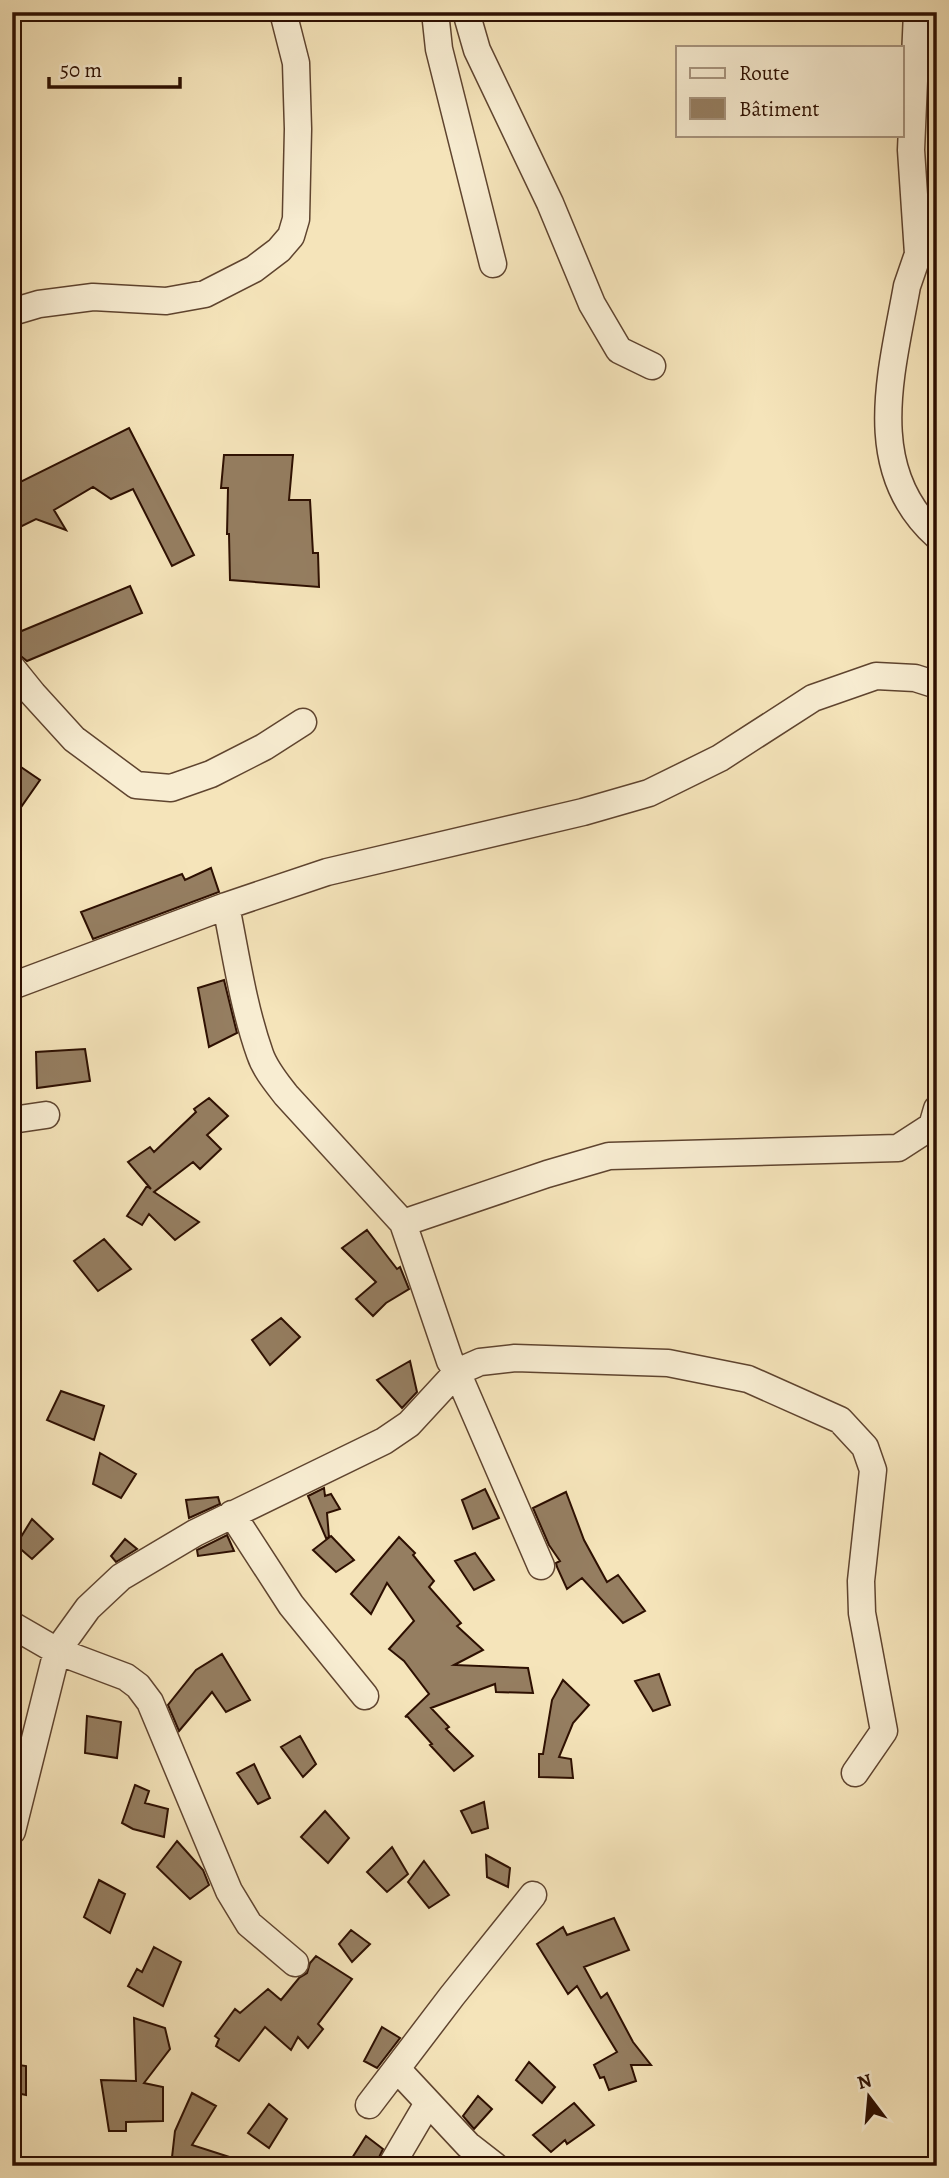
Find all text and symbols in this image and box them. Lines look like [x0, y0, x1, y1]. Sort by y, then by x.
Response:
scale bar [49, 46, 180, 90]
legend [676, 46, 904, 136]
text: 50 m [60, 56, 102, 84]
text: Route [739, 59, 789, 87]
text: Bâtiment [739, 95, 820, 123]
north arrow [834, 2062, 904, 2132]
text: N [854, 2067, 875, 2096]

